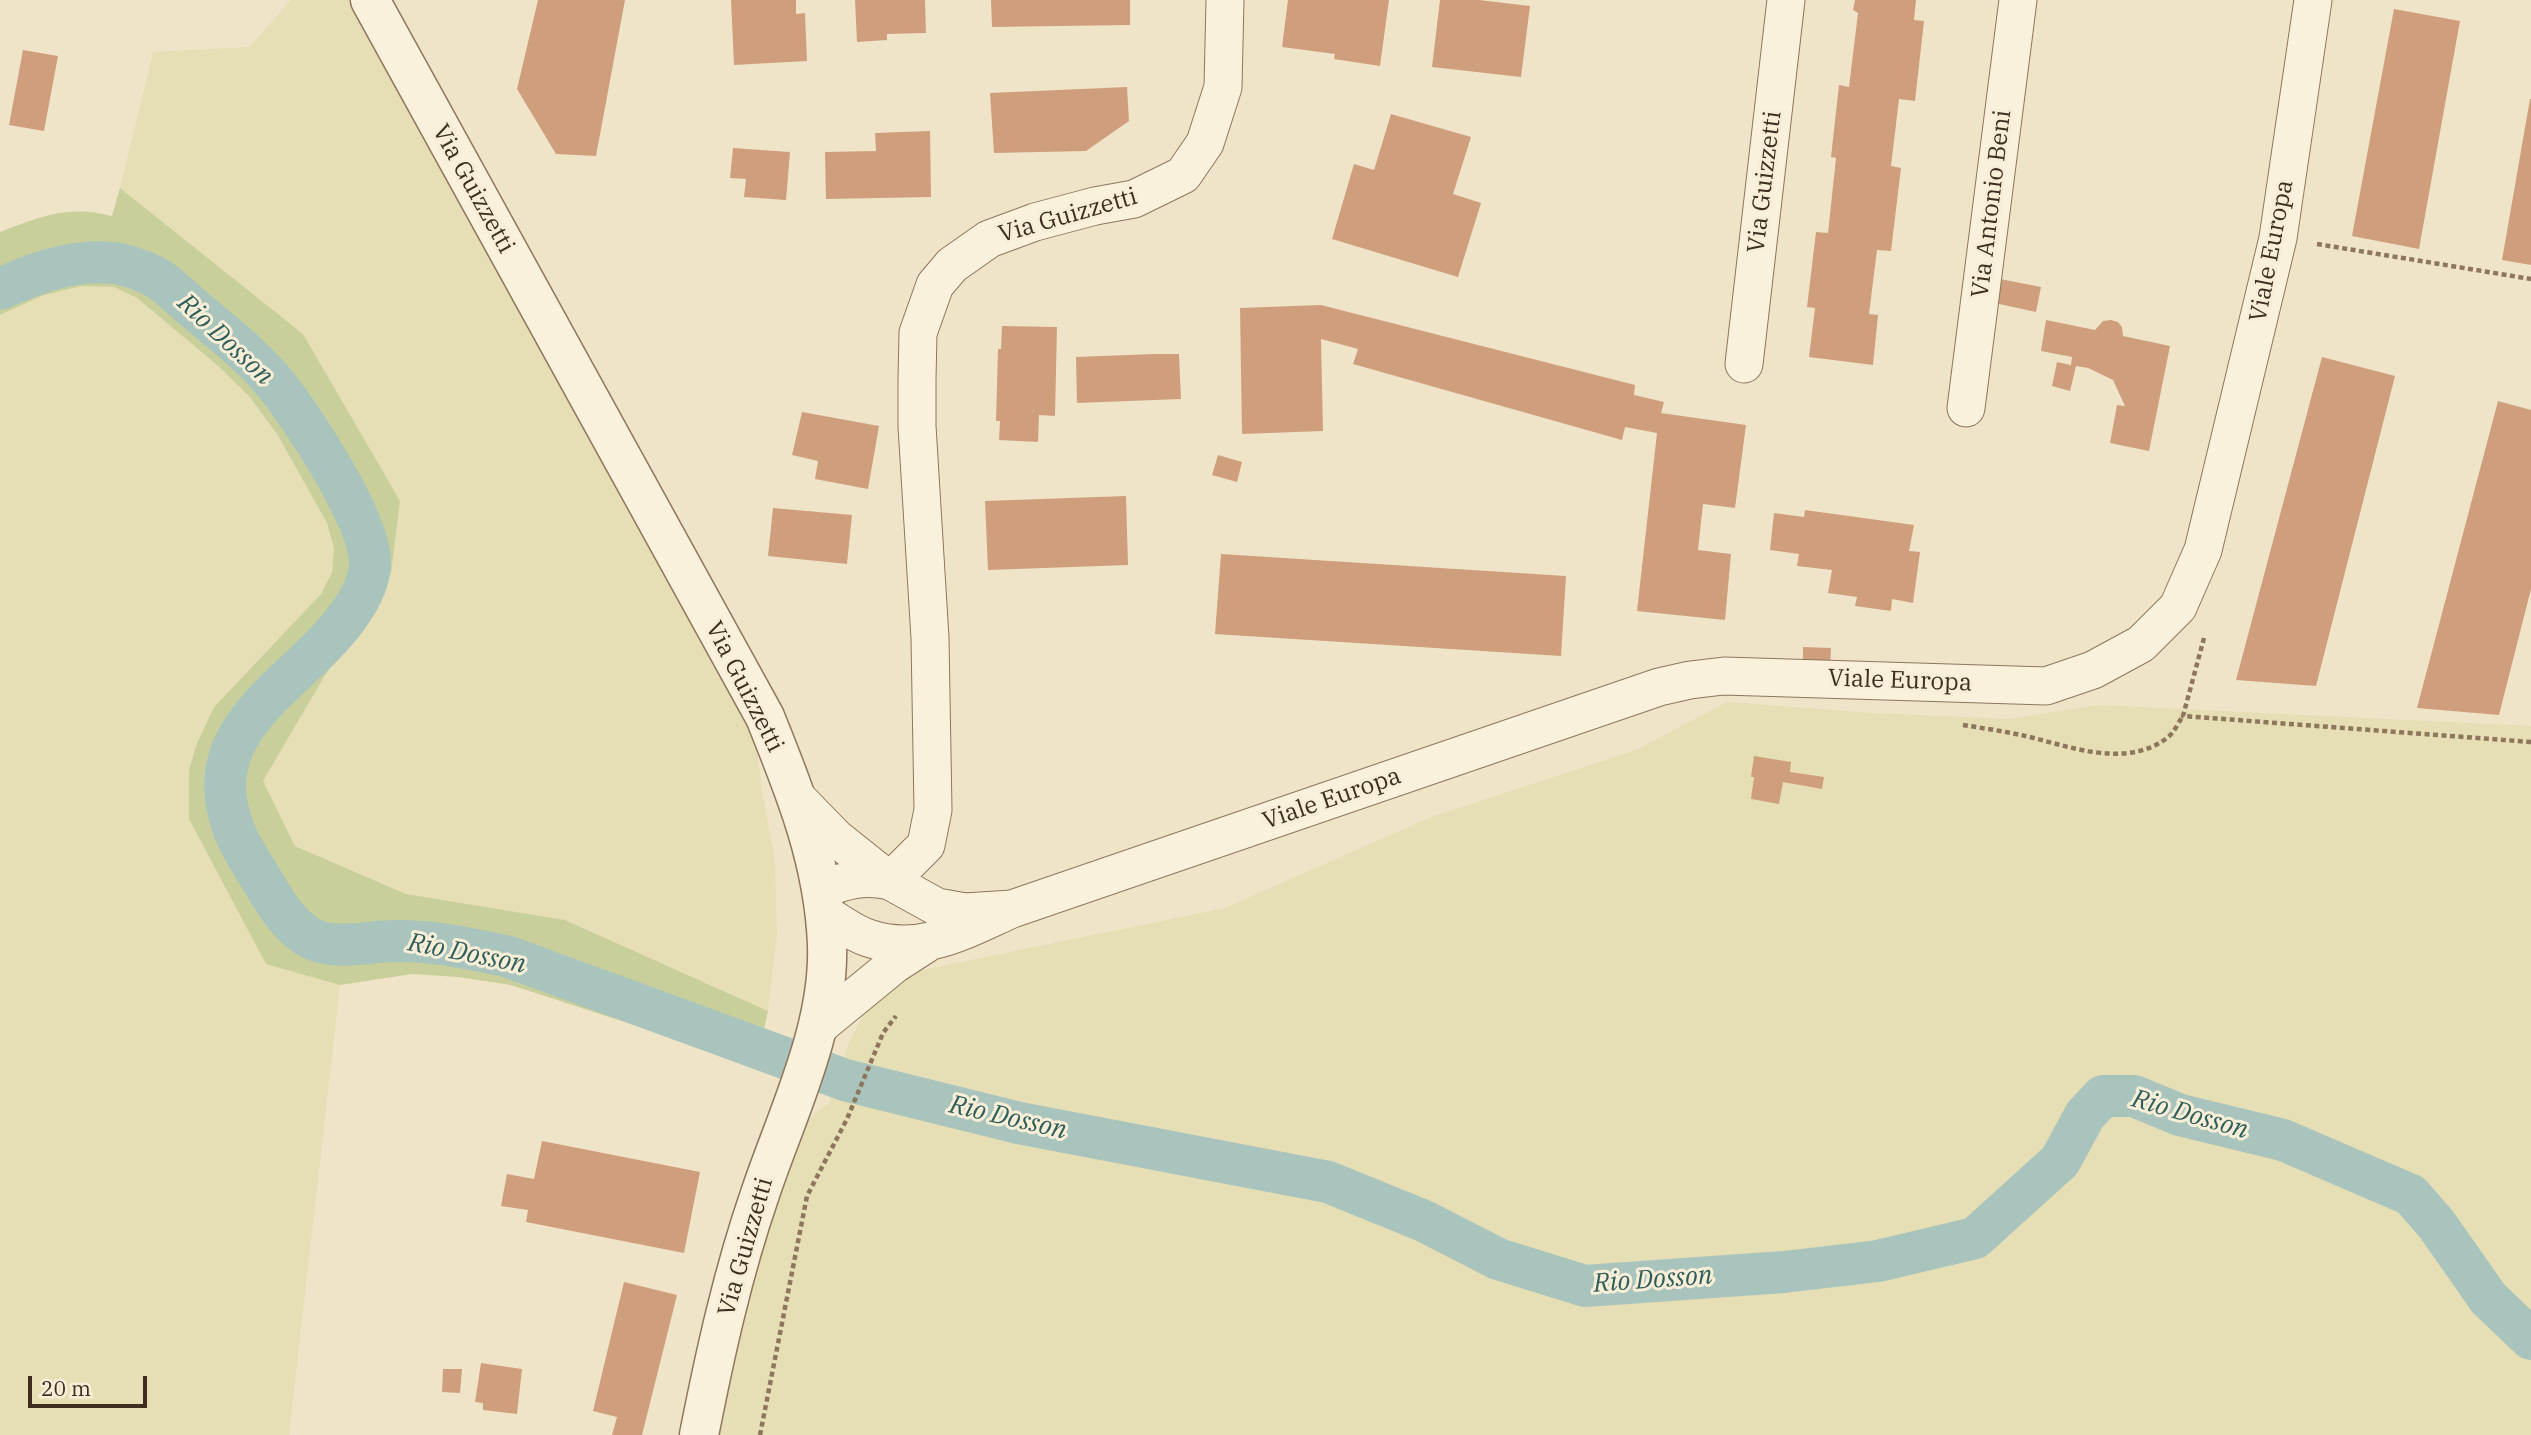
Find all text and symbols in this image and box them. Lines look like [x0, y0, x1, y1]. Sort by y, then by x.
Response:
street label: Via Antonio Beni [1966, 108, 2018, 300]
street label: Via Guizzetti [1742, 109, 1788, 255]
street label: Via Guizzetti [426, 120, 520, 258]
street label: Viale Europa [2244, 177, 2300, 325]
street label: Via Guizzetti [995, 182, 1141, 250]
water label: Rio Dosson [171, 288, 279, 392]
street label: Via Guizzetti [699, 617, 789, 757]
street label: Viale Europa [1827, 664, 1973, 698]
street label: Viale Europa [1259, 762, 1405, 836]
water label: Rio Dosson [405, 927, 529, 981]
water label: Rio Dosson [2128, 1084, 2252, 1146]
water label: Rio Dosson [946, 1089, 1070, 1147]
street label: Via Guizzetti [712, 1174, 780, 1320]
water label: Rio Dosson [1592, 1260, 1714, 1300]
scale bar [32, 1362, 150, 1406]
text: 20 m [41, 1374, 91, 1402]

